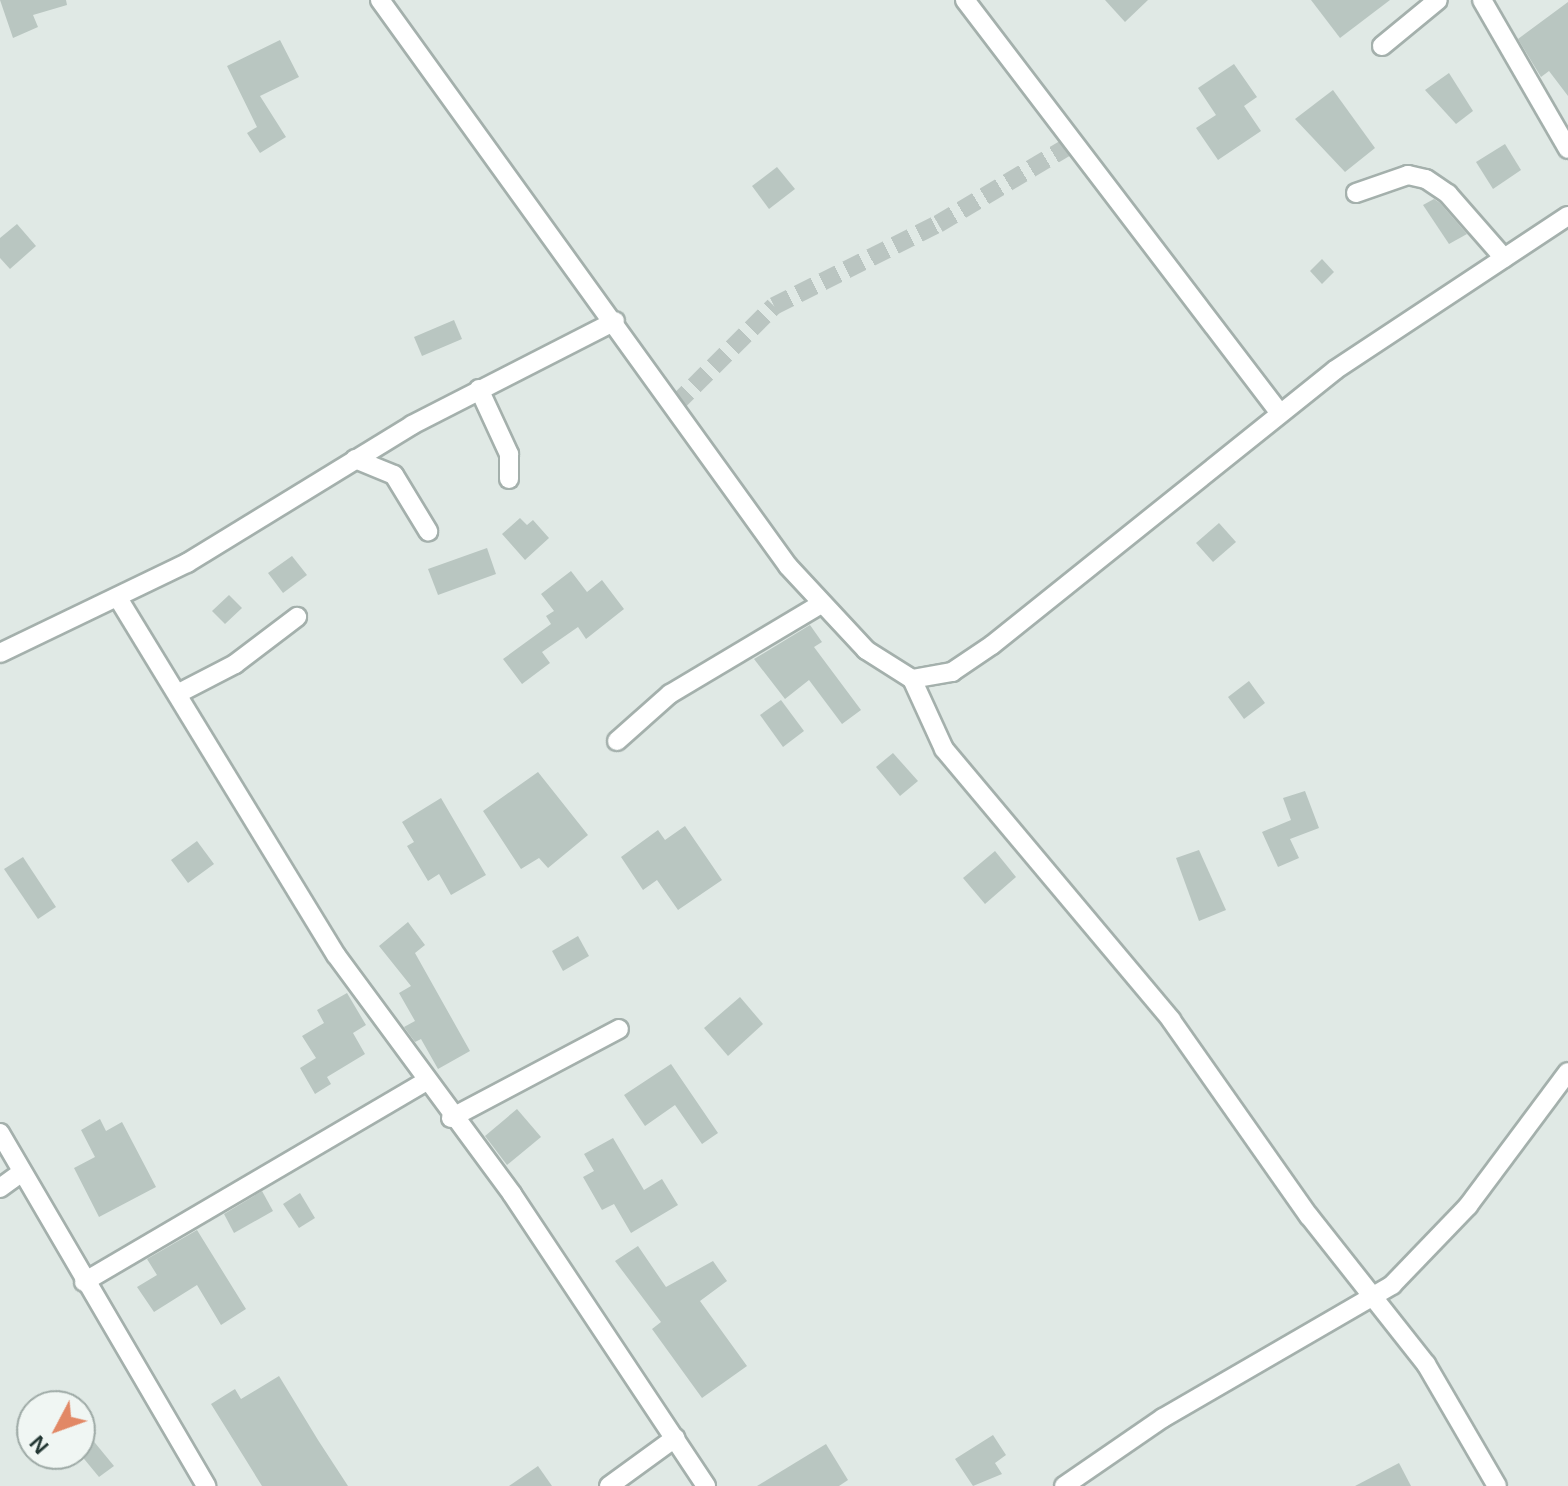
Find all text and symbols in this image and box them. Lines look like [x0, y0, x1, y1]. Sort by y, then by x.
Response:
north arrow [16, 1390, 96, 1470]
text: N [24, 1431, 54, 1459]

